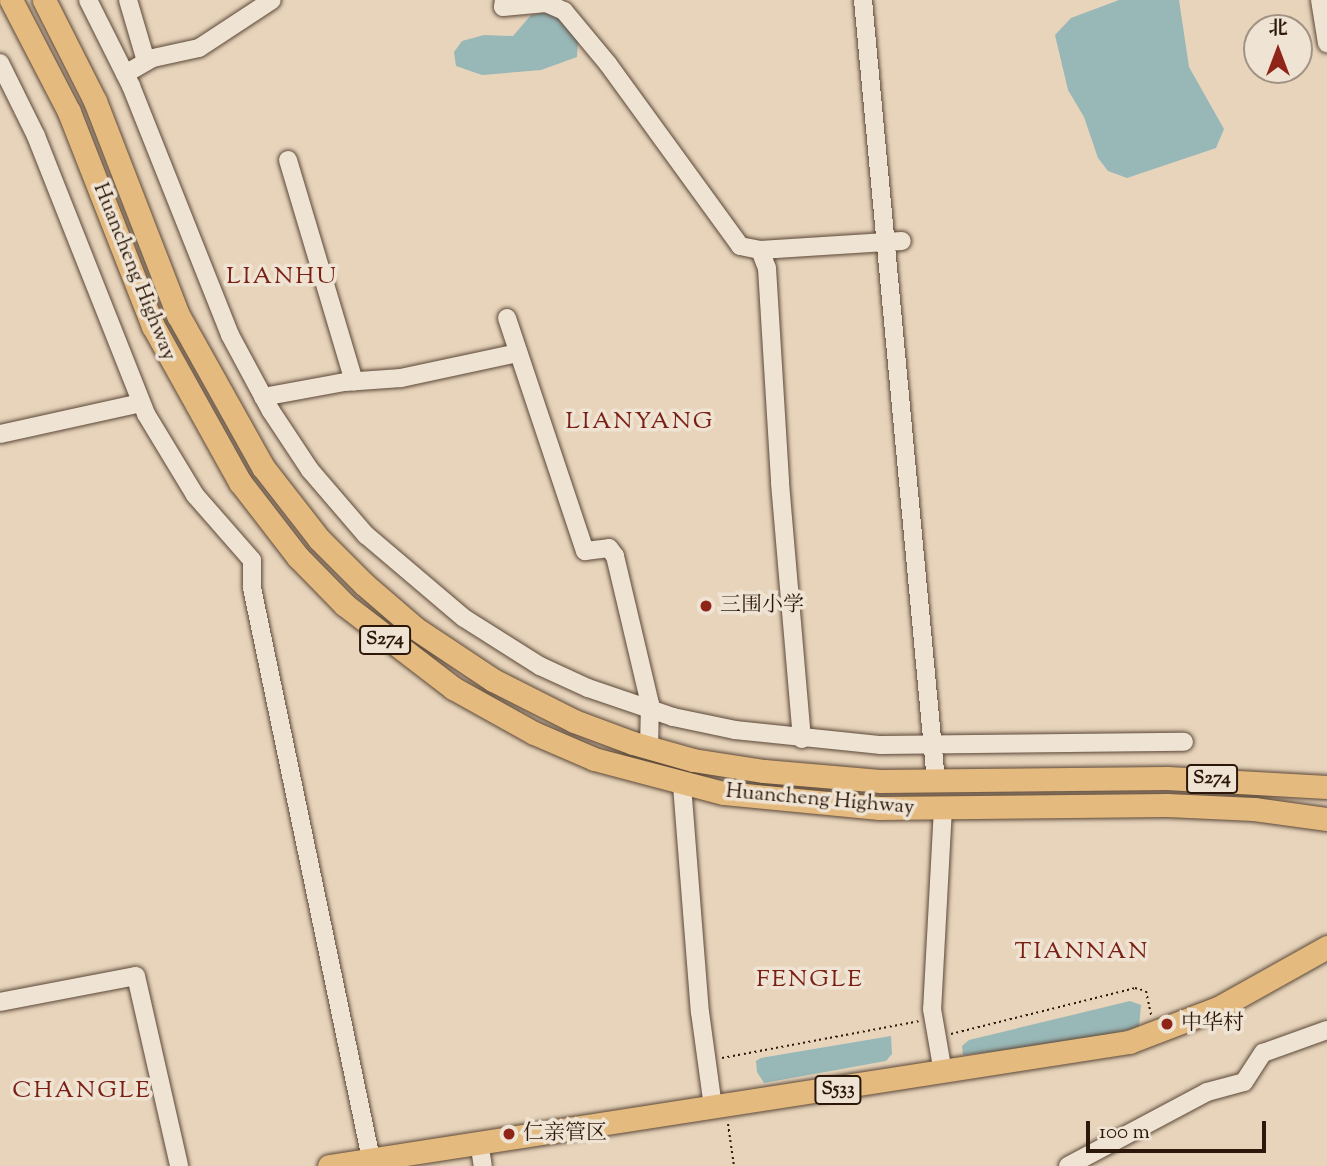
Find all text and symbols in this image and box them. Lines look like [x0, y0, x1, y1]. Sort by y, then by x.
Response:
north arrow [1243, 14, 1313, 84]
text: 北 [1268, 16, 1288, 43]
street label: Huancheng Highway [87, 180, 181, 364]
district label: LIANHU [227, 264, 337, 292]
district label: LIANYANG [567, 409, 713, 437]
place label: 三围小学 [720, 593, 804, 619]
marker: 三围小学 [698, 598, 714, 614]
road number: S274 [359, 624, 411, 656]
road number: S274 [1186, 764, 1238, 794]
street label: Huancheng Highway [725, 779, 915, 821]
district label: TIANNAN [1015, 939, 1149, 967]
district label: FENGLE [757, 967, 863, 995]
place label: 中华村 [1181, 1011, 1244, 1037]
marker: 中华村 [1159, 1016, 1175, 1032]
road number: S533 [814, 1074, 862, 1106]
district label: CHANGLE [13, 1078, 151, 1106]
scale bar [1089, 1106, 1269, 1150]
text: 100 m [1099, 1118, 1150, 1148]
place label: 仁亲管区 [523, 1121, 607, 1147]
marker: 仁亲管区 [501, 1126, 517, 1142]

